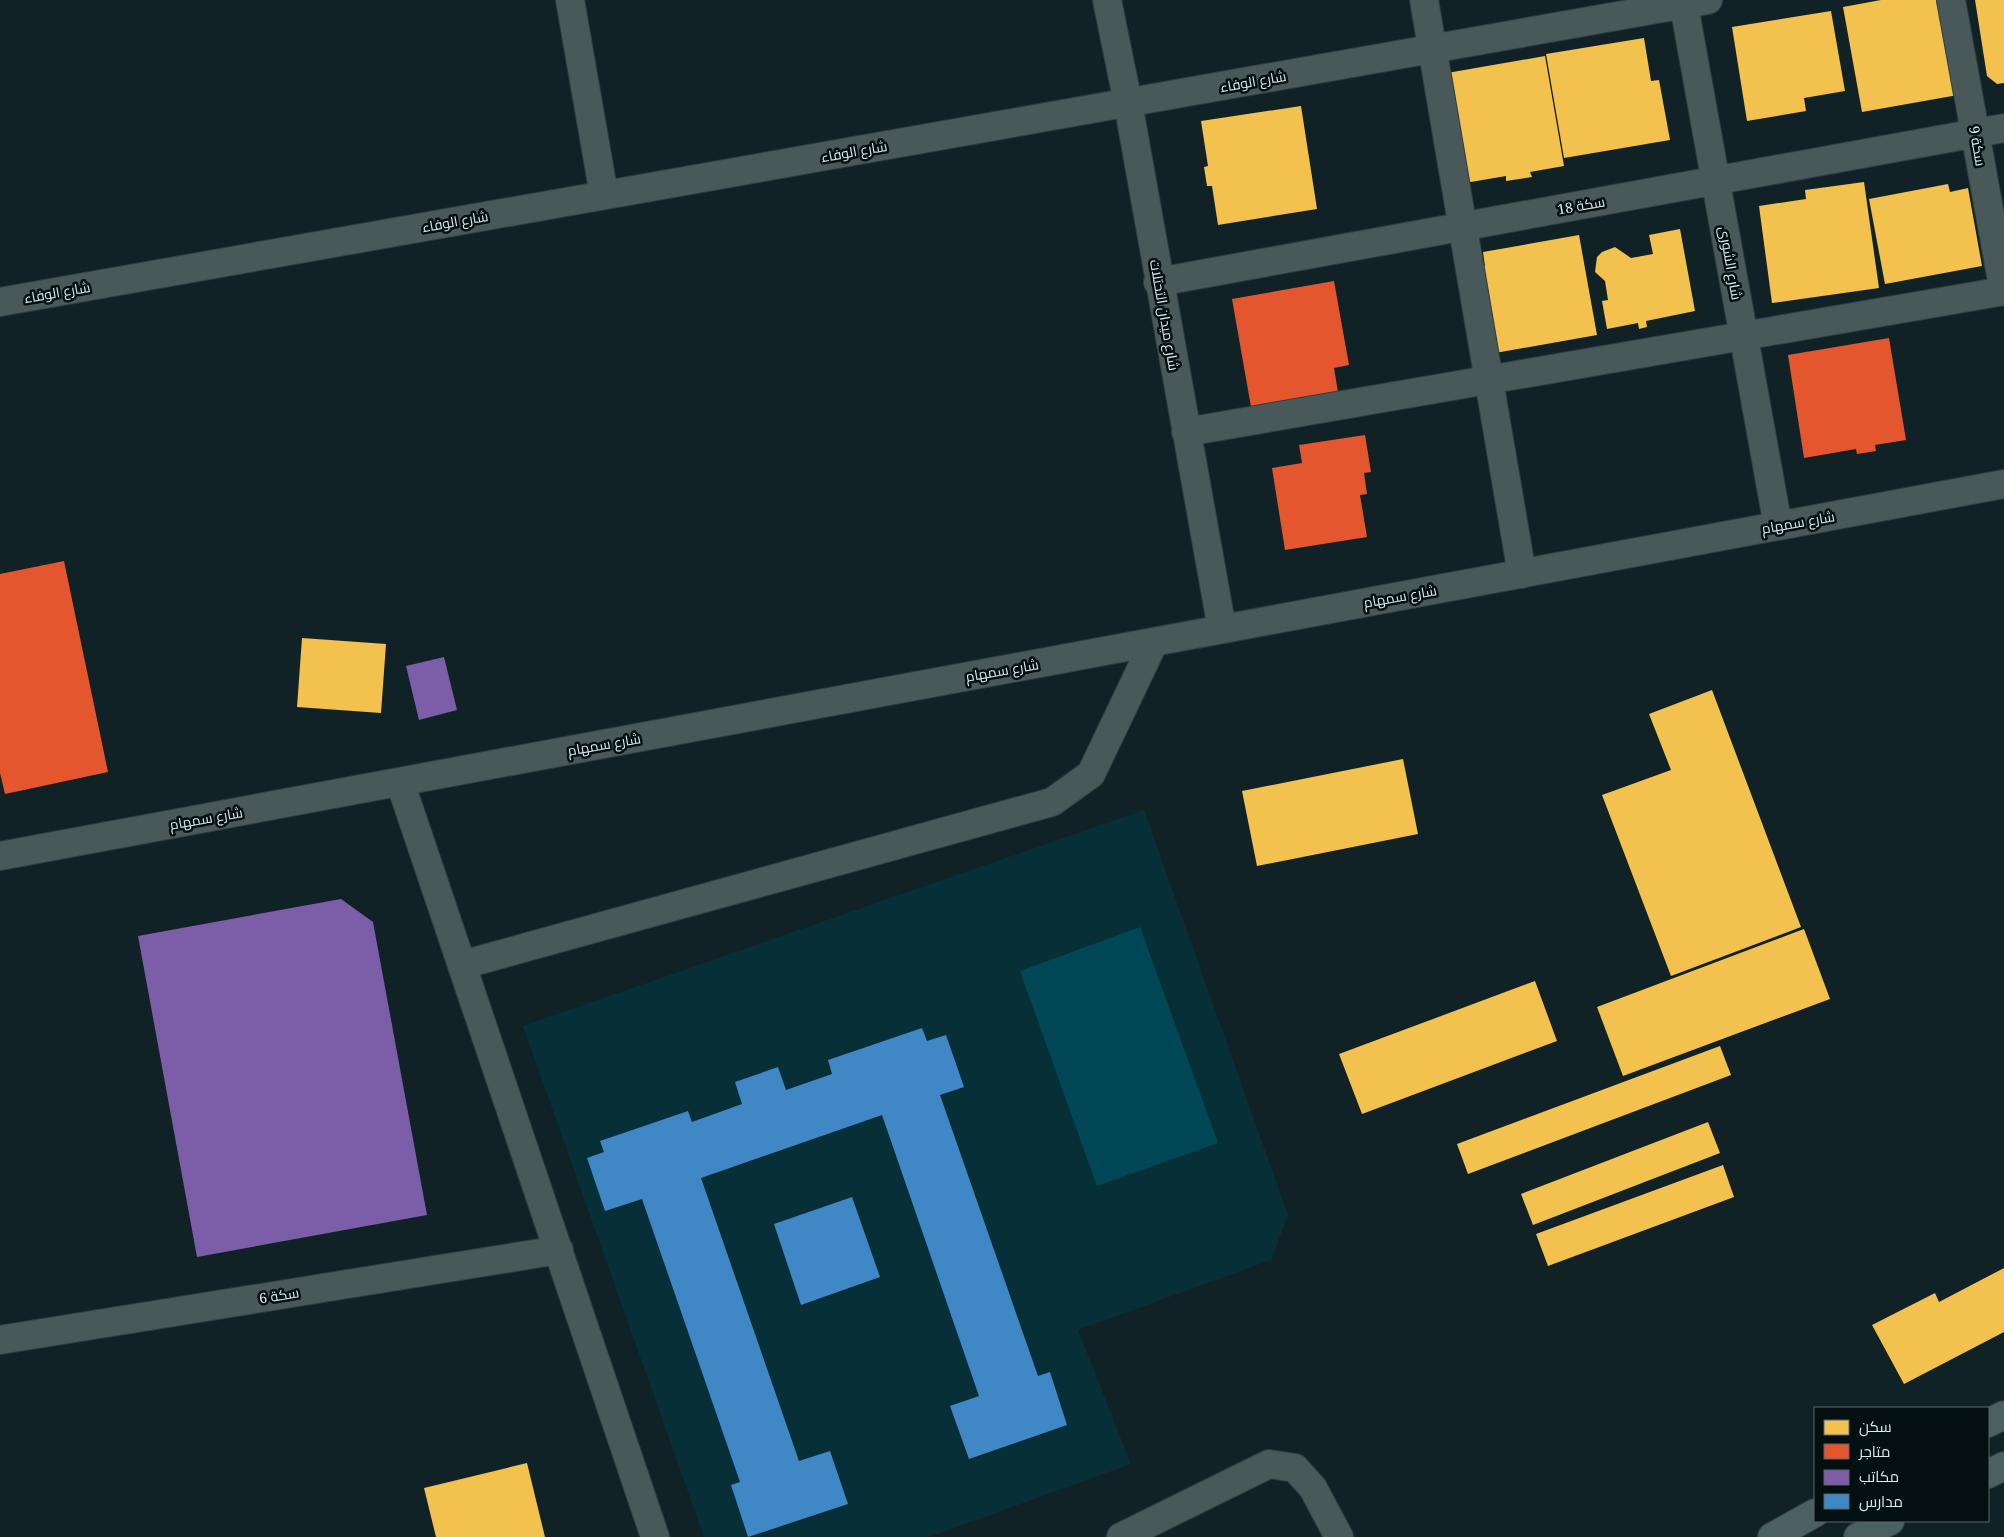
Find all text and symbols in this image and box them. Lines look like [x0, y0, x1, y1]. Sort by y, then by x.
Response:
street label: شارع الوفاء [1218, 66, 1288, 96]
street label: سكة 9 [1965, 124, 1991, 168]
street label: شارع الوفاء [819, 136, 889, 166]
street label: سكة 18 [1556, 191, 1606, 219]
street label: شارع الوفاء [420, 206, 490, 236]
street label: شارع الشورى [1715, 225, 1747, 301]
street label: شارع ميدان التحتلات [1146, 258, 1184, 372]
street label: شارع الوفاء [22, 277, 92, 307]
street label: شارع سمهام [1760, 506, 1836, 539]
street label: شارع سمهام [1362, 580, 1438, 613]
street label: شارع سمهام [964, 654, 1040, 687]
street label: شارع سمهام [566, 728, 642, 761]
street label: شارع سمهام [168, 802, 244, 835]
street label: سكة 6 [258, 1282, 300, 1308]
legend [1814, 1407, 1989, 1522]
text: سكن [1859, 1416, 1892, 1437]
text: متاجر [1858, 1441, 1890, 1461]
text: مكاتب [1859, 1466, 1899, 1486]
text: مدارس [1859, 1491, 1903, 1512]

